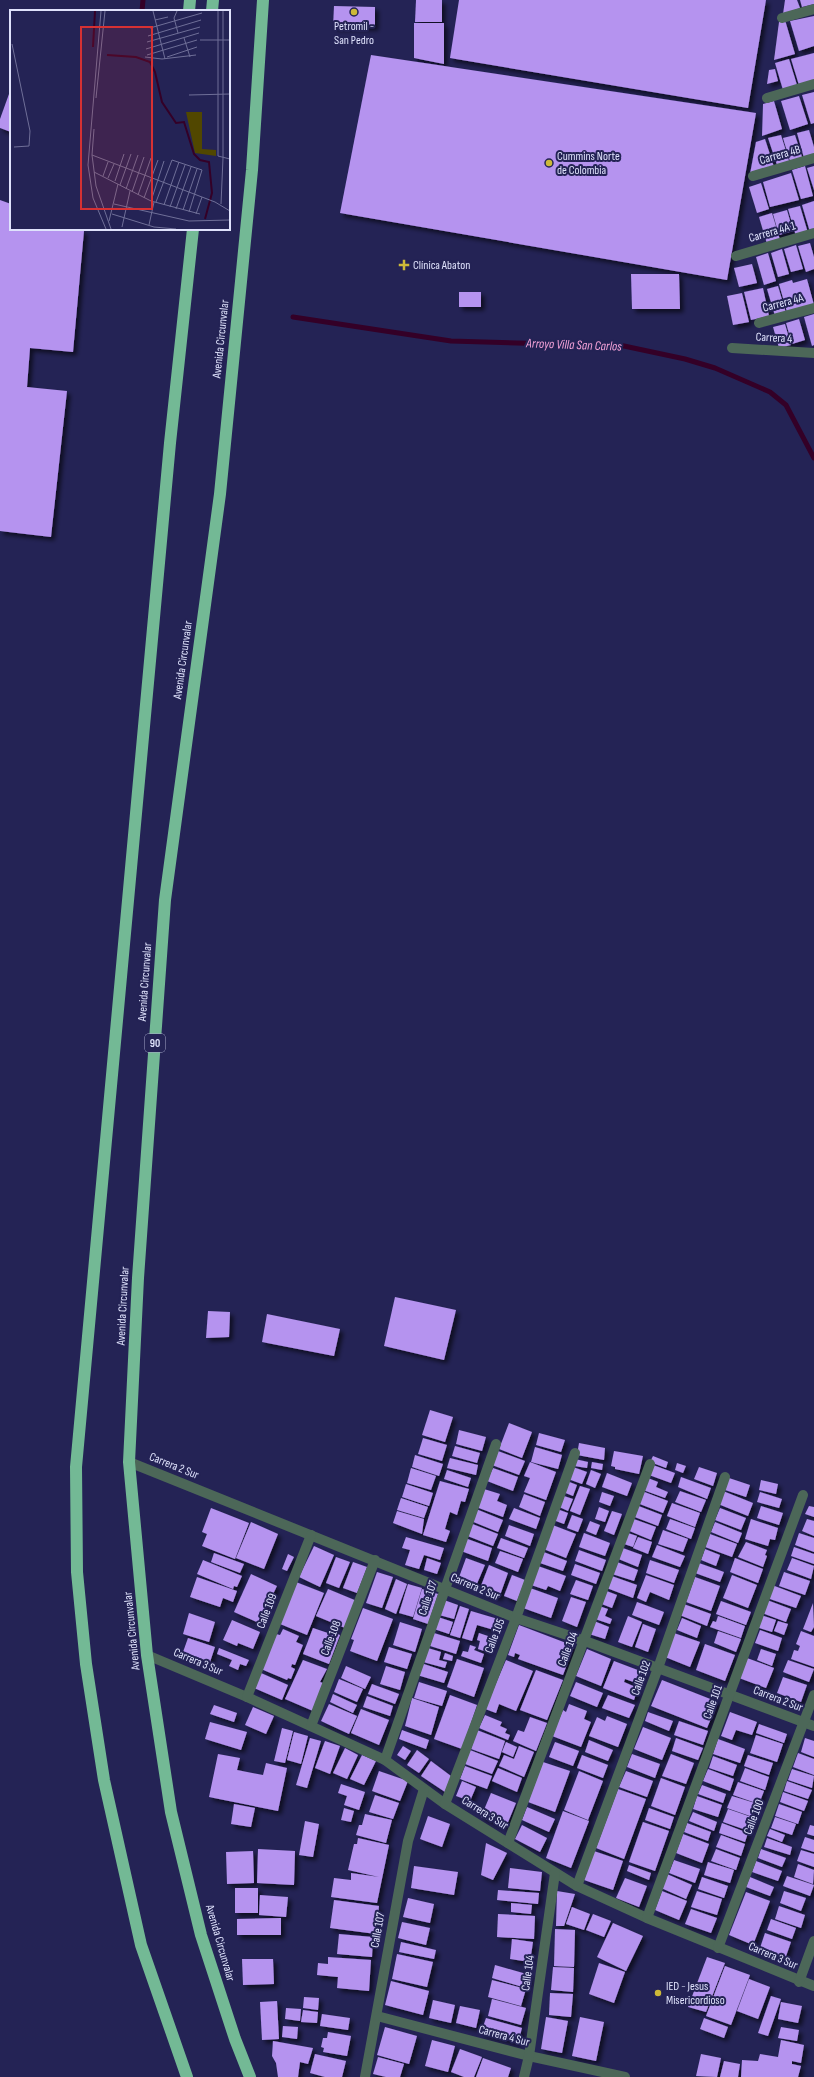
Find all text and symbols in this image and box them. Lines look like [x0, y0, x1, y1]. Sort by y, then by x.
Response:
marker: Petromil - San Pedro [349, 7, 359, 17]
inset map [10, 10, 230, 230]
place label: Petromil - San Pedro [334, 19, 374, 48]
street label: Carrera 4B [758, 142, 802, 168]
place label: Cummins Norte de Colombia [557, 149, 620, 178]
marker: Cummins Norte de Colombia [544, 158, 554, 168]
street label: Carrera 4A 1 [747, 218, 798, 246]
place label: Clínica Abaton [413, 258, 470, 273]
marker: Clínica Abaton [398, 259, 410, 271]
street label: Carrera 4A [761, 290, 806, 316]
street label: Avenida Circunvalar [209, 298, 233, 380]
street label: Carrera 4 [755, 330, 793, 346]
water label: Arroyo Villa San Carlos [525, 335, 622, 355]
street label: Avenida Circunvalar [170, 619, 196, 701]
street label: Avenida Circunvalar [135, 942, 155, 1023]
road number: 90 [145, 1034, 165, 1052]
street label: Avenida Circunvalar [113, 1266, 133, 1347]
street label: Carrera 2 Sur [147, 1449, 201, 1483]
street label: Carrera 2 Sur [448, 1570, 502, 1604]
street label: Calle 107 [415, 1578, 441, 1617]
street label: Avenida Circunvalar [120, 1590, 144, 1672]
street label: Calle 109 [253, 1591, 281, 1631]
street label: Calle 105 [482, 1616, 508, 1655]
street label: Calle 108 [318, 1618, 344, 1658]
street label: Calle 104 [555, 1630, 581, 1668]
street label: Carrera 3 Sur [171, 1645, 225, 1679]
street label: Calle 102 [628, 1659, 654, 1697]
street label: Calle 101 [700, 1682, 726, 1721]
street label: Carrera 2 Sur [751, 1683, 805, 1716]
street label: Carrera 3 Sur [459, 1793, 512, 1833]
street label: Calle 100 [740, 1797, 768, 1837]
street label: Avenida Circunvalar [202, 1902, 238, 1984]
street label: Calle 107 [368, 1911, 389, 1949]
street label: Carrera 3 Sur [746, 1939, 800, 1973]
street label: Calle 104 [518, 1954, 538, 1992]
place label: IED - Jesus Misericordioso [666, 1979, 725, 2008]
marker: IED - Jesus Misericordioso [653, 1988, 663, 1998]
street label: Carrera 4 Sur [477, 2022, 532, 2050]

